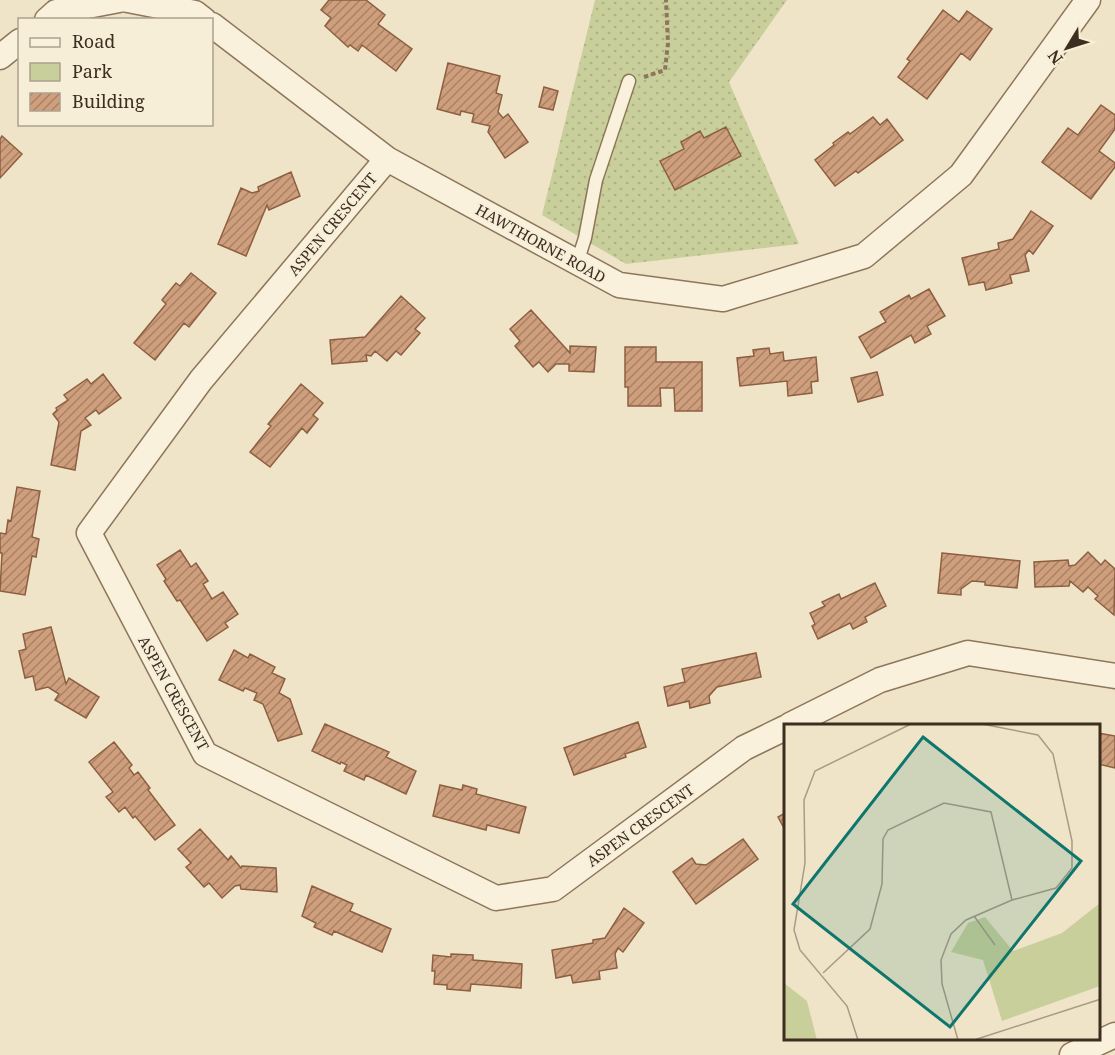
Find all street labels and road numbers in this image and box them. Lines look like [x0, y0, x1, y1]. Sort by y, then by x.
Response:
street label: ASPEN CRESCENT [283, 168, 381, 280]
street label: HAWTHORNE ROAD [472, 199, 610, 287]
street label: ASPEN CRESCENT [134, 632, 214, 754]
street label: ASPEN CRESCENT [582, 779, 698, 871]

